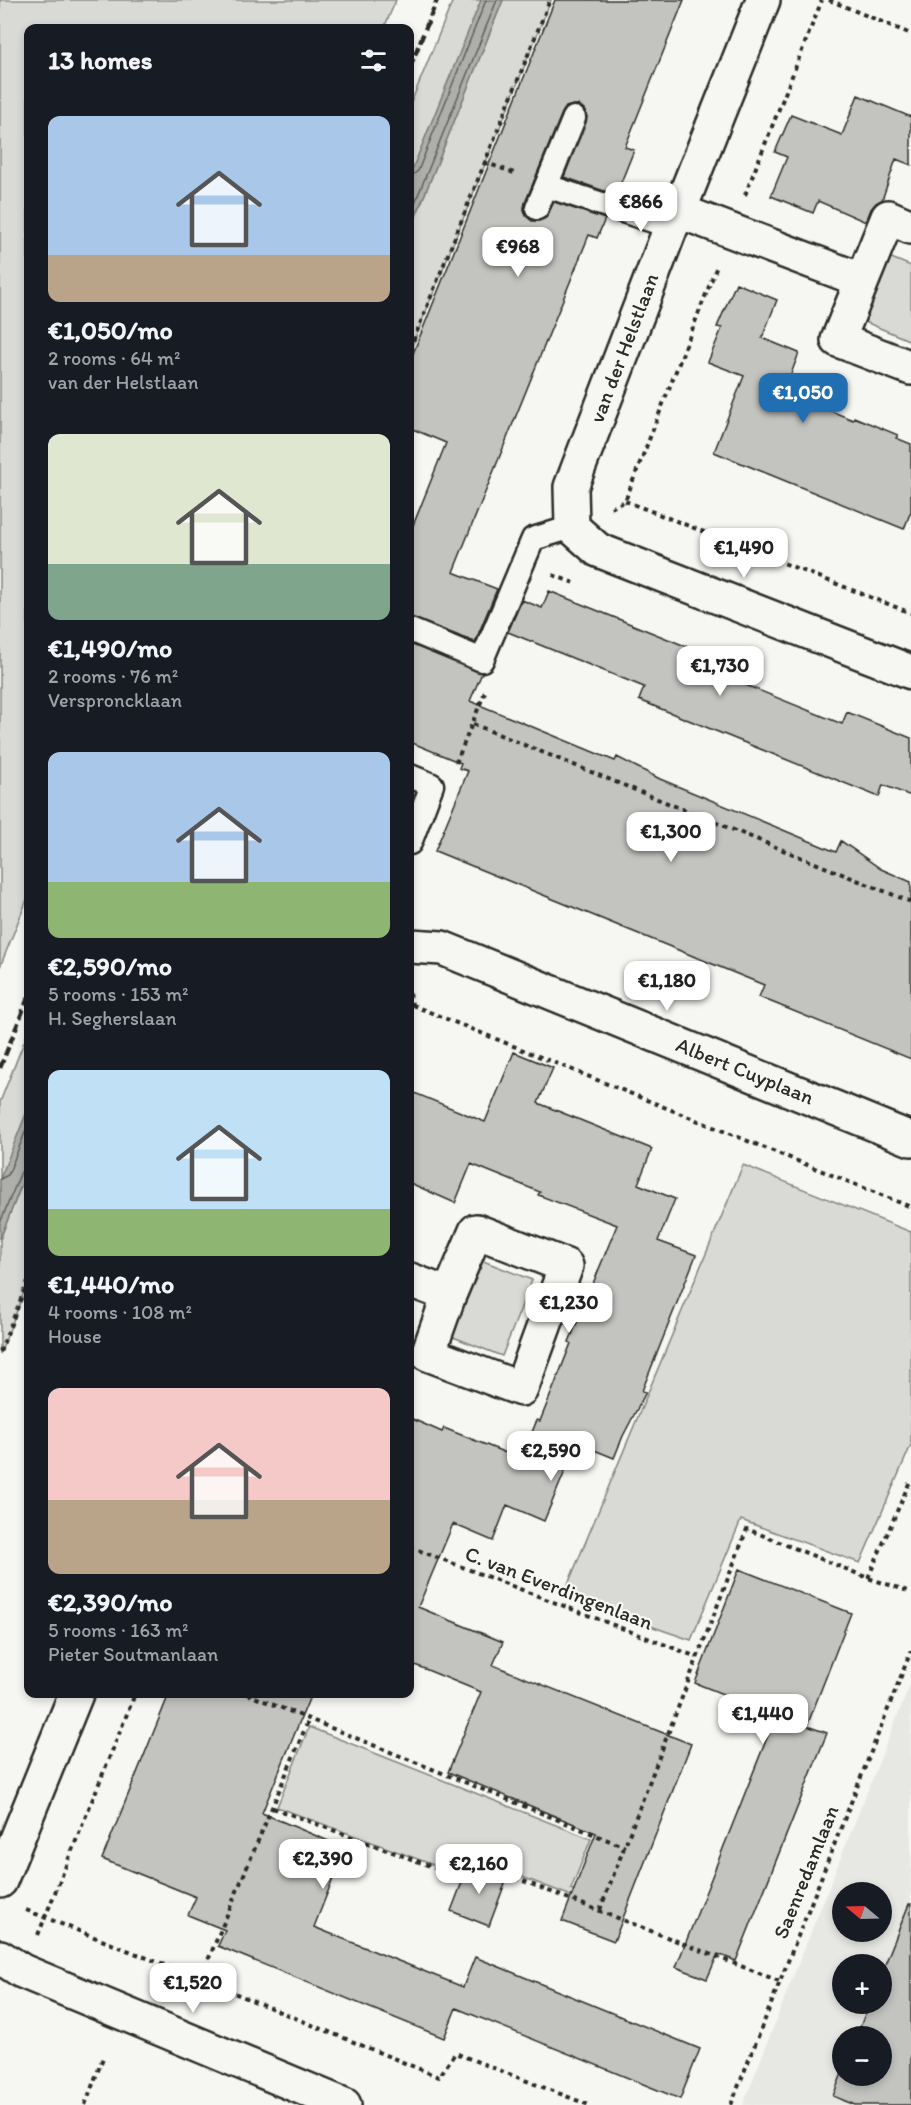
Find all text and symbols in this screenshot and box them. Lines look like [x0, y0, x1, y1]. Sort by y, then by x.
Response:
text: 13 homes [48, 44, 152, 76]
icon: filters [357, 44, 390, 77]
icon: home [165, 155, 273, 263]
pin: €866 [605, 182, 677, 233]
text: €866 [619, 189, 663, 213]
pin: €968 [482, 227, 554, 278]
text: €968 [496, 234, 540, 258]
street label: van der Helstlaan [584, 270, 664, 426]
text: €1,050/mo [48, 314, 173, 346]
text: 2 rooms · 64 m² [48, 346, 180, 370]
text: van der Helstlaan [48, 370, 198, 394]
pin: €1,050 [754, 373, 852, 424]
text: €1,050 [773, 380, 833, 404]
icon: home [165, 473, 273, 581]
pin: €1,490 [695, 528, 793, 579]
text: €1,490 [714, 535, 774, 559]
text: €1,490/mo [48, 632, 172, 664]
pin: €1,730 [671, 646, 769, 697]
text: €1,730 [691, 653, 749, 677]
text: 2 rooms · 76 m² [48, 664, 178, 688]
text: Versproncklaan [48, 688, 182, 712]
icon: home [165, 791, 273, 899]
pin: €1,300 [622, 812, 720, 863]
text: €1,300 [641, 819, 701, 843]
text: €2,590/mo [48, 950, 172, 982]
pin: €1,180 [618, 961, 716, 1012]
text: €1,180 [638, 968, 696, 992]
text: 5 rooms · 153 m² [48, 982, 188, 1006]
text: H. Segherslaan [48, 1006, 177, 1030]
street label: Albert Cuyplaan [673, 1032, 818, 1110]
icon: home [165, 1109, 273, 1217]
text: €1,440/mo [48, 1268, 174, 1300]
pin: €1,230 [520, 1283, 618, 1334]
text: €1,230 [539, 1290, 599, 1314]
text: 4 rooms · 108 m² [48, 1300, 192, 1324]
text: House [48, 1324, 102, 1348]
icon: home [165, 1427, 273, 1535]
pin: €2,590 [502, 1431, 600, 1482]
text: €2,590 [521, 1438, 581, 1462]
street label: C. van Everdingenlaan [462, 1540, 657, 1635]
text: €2,390/mo [48, 1586, 172, 1618]
text: 5 rooms · 163 m² [48, 1618, 189, 1642]
text: Pieter Soutmanlaan [48, 1642, 218, 1666]
pin: €1,440 [714, 1694, 812, 1745]
text: €1,440 [732, 1701, 794, 1725]
street label: Saenredamlaan [767, 1801, 844, 1942]
pin: €2,390 [274, 1839, 372, 1890]
pin: €2,160 [430, 1844, 528, 1895]
text: €2,390 [293, 1846, 353, 1870]
text: €2,160 [450, 1851, 508, 1875]
north arrow [832, 1882, 892, 1942]
map controls [832, 1882, 892, 2086]
button: + [832, 1954, 892, 2014]
pin: €1,520 [144, 1963, 242, 2014]
text: €1,520 [164, 1970, 222, 1994]
button: − [832, 2026, 892, 2086]

